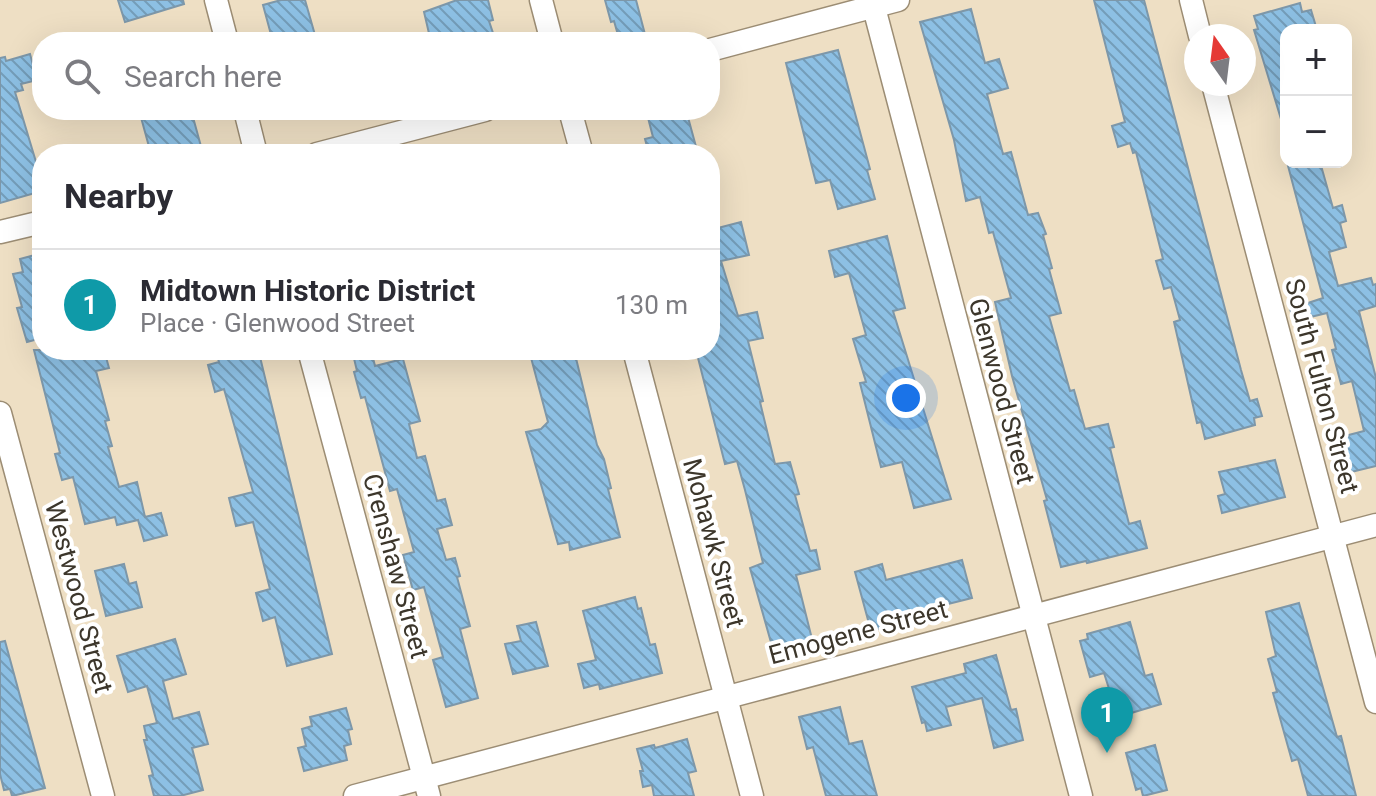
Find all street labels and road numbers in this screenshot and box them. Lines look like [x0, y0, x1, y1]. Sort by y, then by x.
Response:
street label: South Fulton Street [1279, 275, 1365, 497]
street label: Glenwood Street [963, 295, 1041, 487]
street label: Mohawk Street [677, 455, 751, 631]
street label: Crenshaw Street [357, 470, 435, 662]
street label: Westwood Street [39, 498, 119, 696]
street label: Emogene Street [765, 594, 951, 670]

